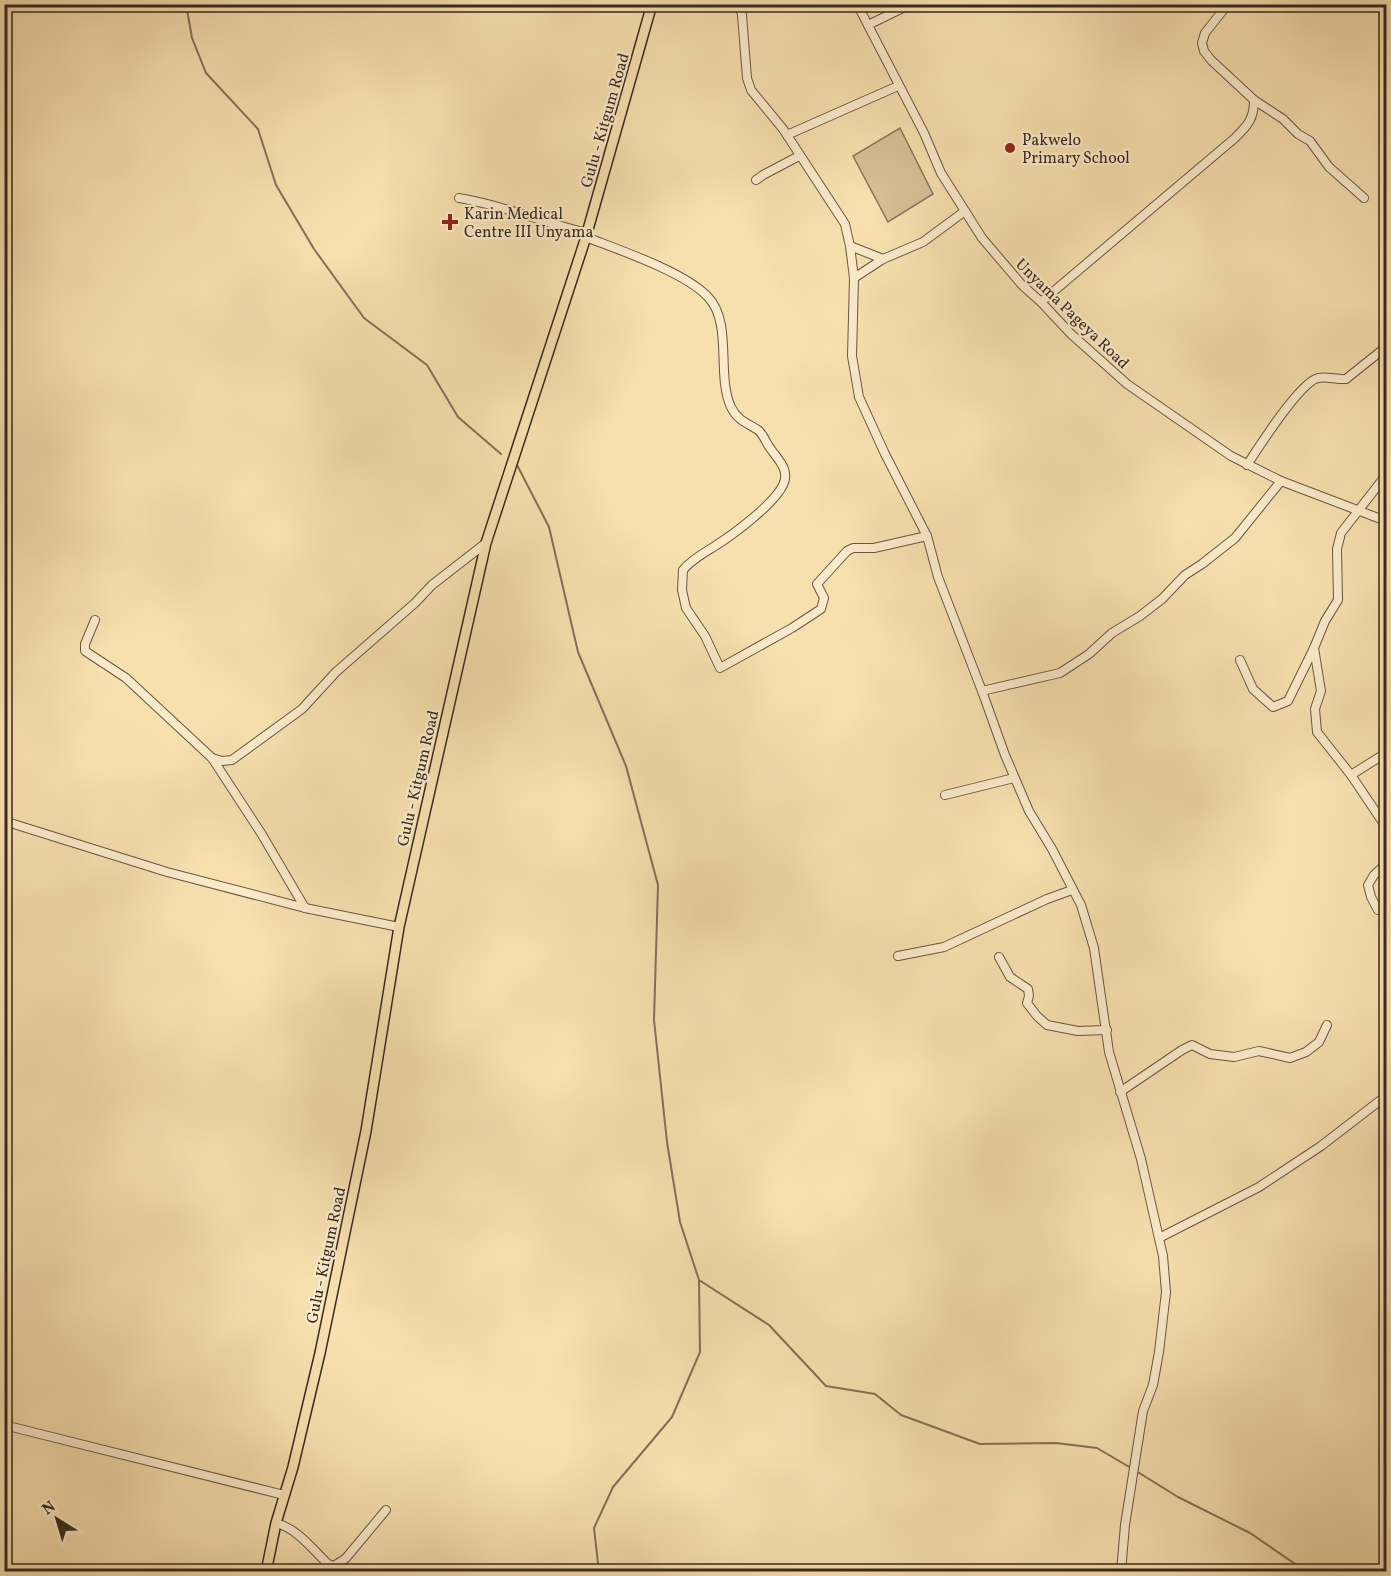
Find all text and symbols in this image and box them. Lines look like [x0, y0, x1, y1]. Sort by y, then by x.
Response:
street label: Gulu - Kitgum Road [576, 51, 636, 190]
place label: Pakwelo Primary School [1022, 130, 1130, 170]
marker: Pakwelo Primary School [1003, 141, 1017, 155]
place label: Karin Medical Centre III Unyama [464, 204, 593, 244]
marker: Karin Medical Centre III Unyama [441, 213, 459, 231]
street label: Unyama Pageya Road [1010, 254, 1133, 375]
street label: Gulu - Kitgum Road [393, 708, 445, 849]
street label: Gulu - Kitgum Road [302, 1185, 352, 1326]
north arrow [27, 1489, 87, 1549]
text: N [38, 1496, 61, 1521]

